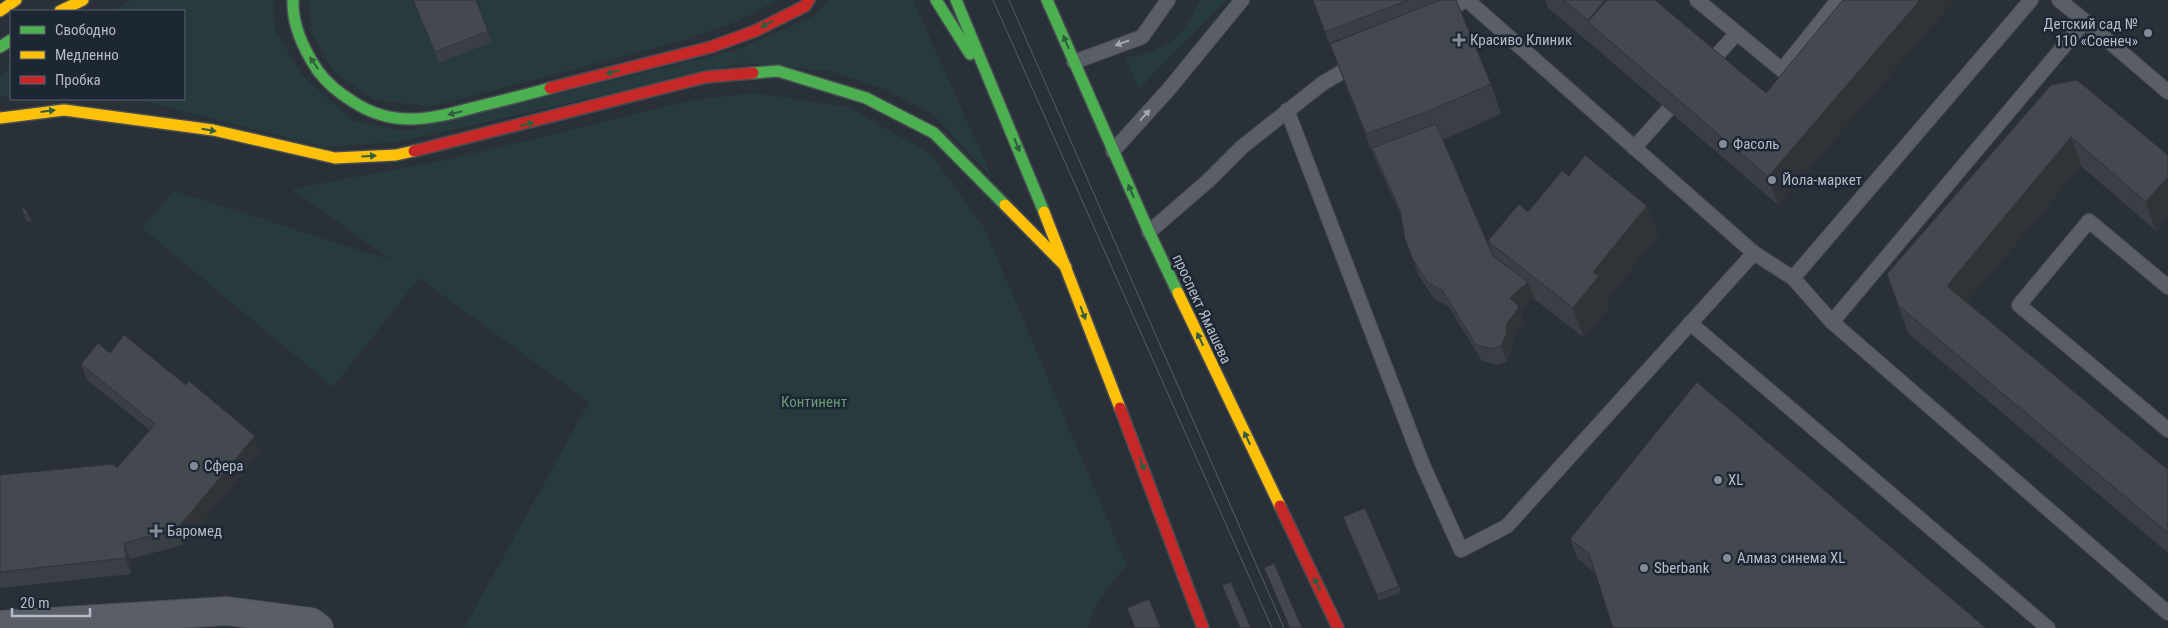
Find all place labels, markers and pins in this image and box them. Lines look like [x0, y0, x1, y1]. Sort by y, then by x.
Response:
place label: Детский сад № 110 «Соенеч» [2044, 15, 2138, 50]
marker: Детский сад № 110 «Соенеч» [2142, 27, 2154, 39]
place label: Красиво Клиник [1470, 31, 1572, 49]
marker: Красиво Клиник [1452, 33, 1466, 47]
place label: Фасоль [1733, 135, 1780, 153]
marker: Фасоль [1717, 138, 1729, 150]
place label: Йола-маркет [1782, 171, 1862, 189]
marker: Йола-маркет [1766, 174, 1778, 186]
place label: Сфера [204, 457, 244, 475]
marker: Сфера [188, 460, 200, 472]
place label: XL [1728, 471, 1743, 489]
marker: XL [1712, 474, 1724, 486]
place label: Баромед [167, 522, 222, 540]
marker: Баромед [149, 524, 163, 538]
place label: Алмаз синема XL [1737, 549, 1845, 567]
marker: Алмаз синема XL [1721, 552, 1733, 564]
place label: Sberbank [1654, 559, 1710, 577]
marker: Sberbank [1638, 562, 1650, 574]

